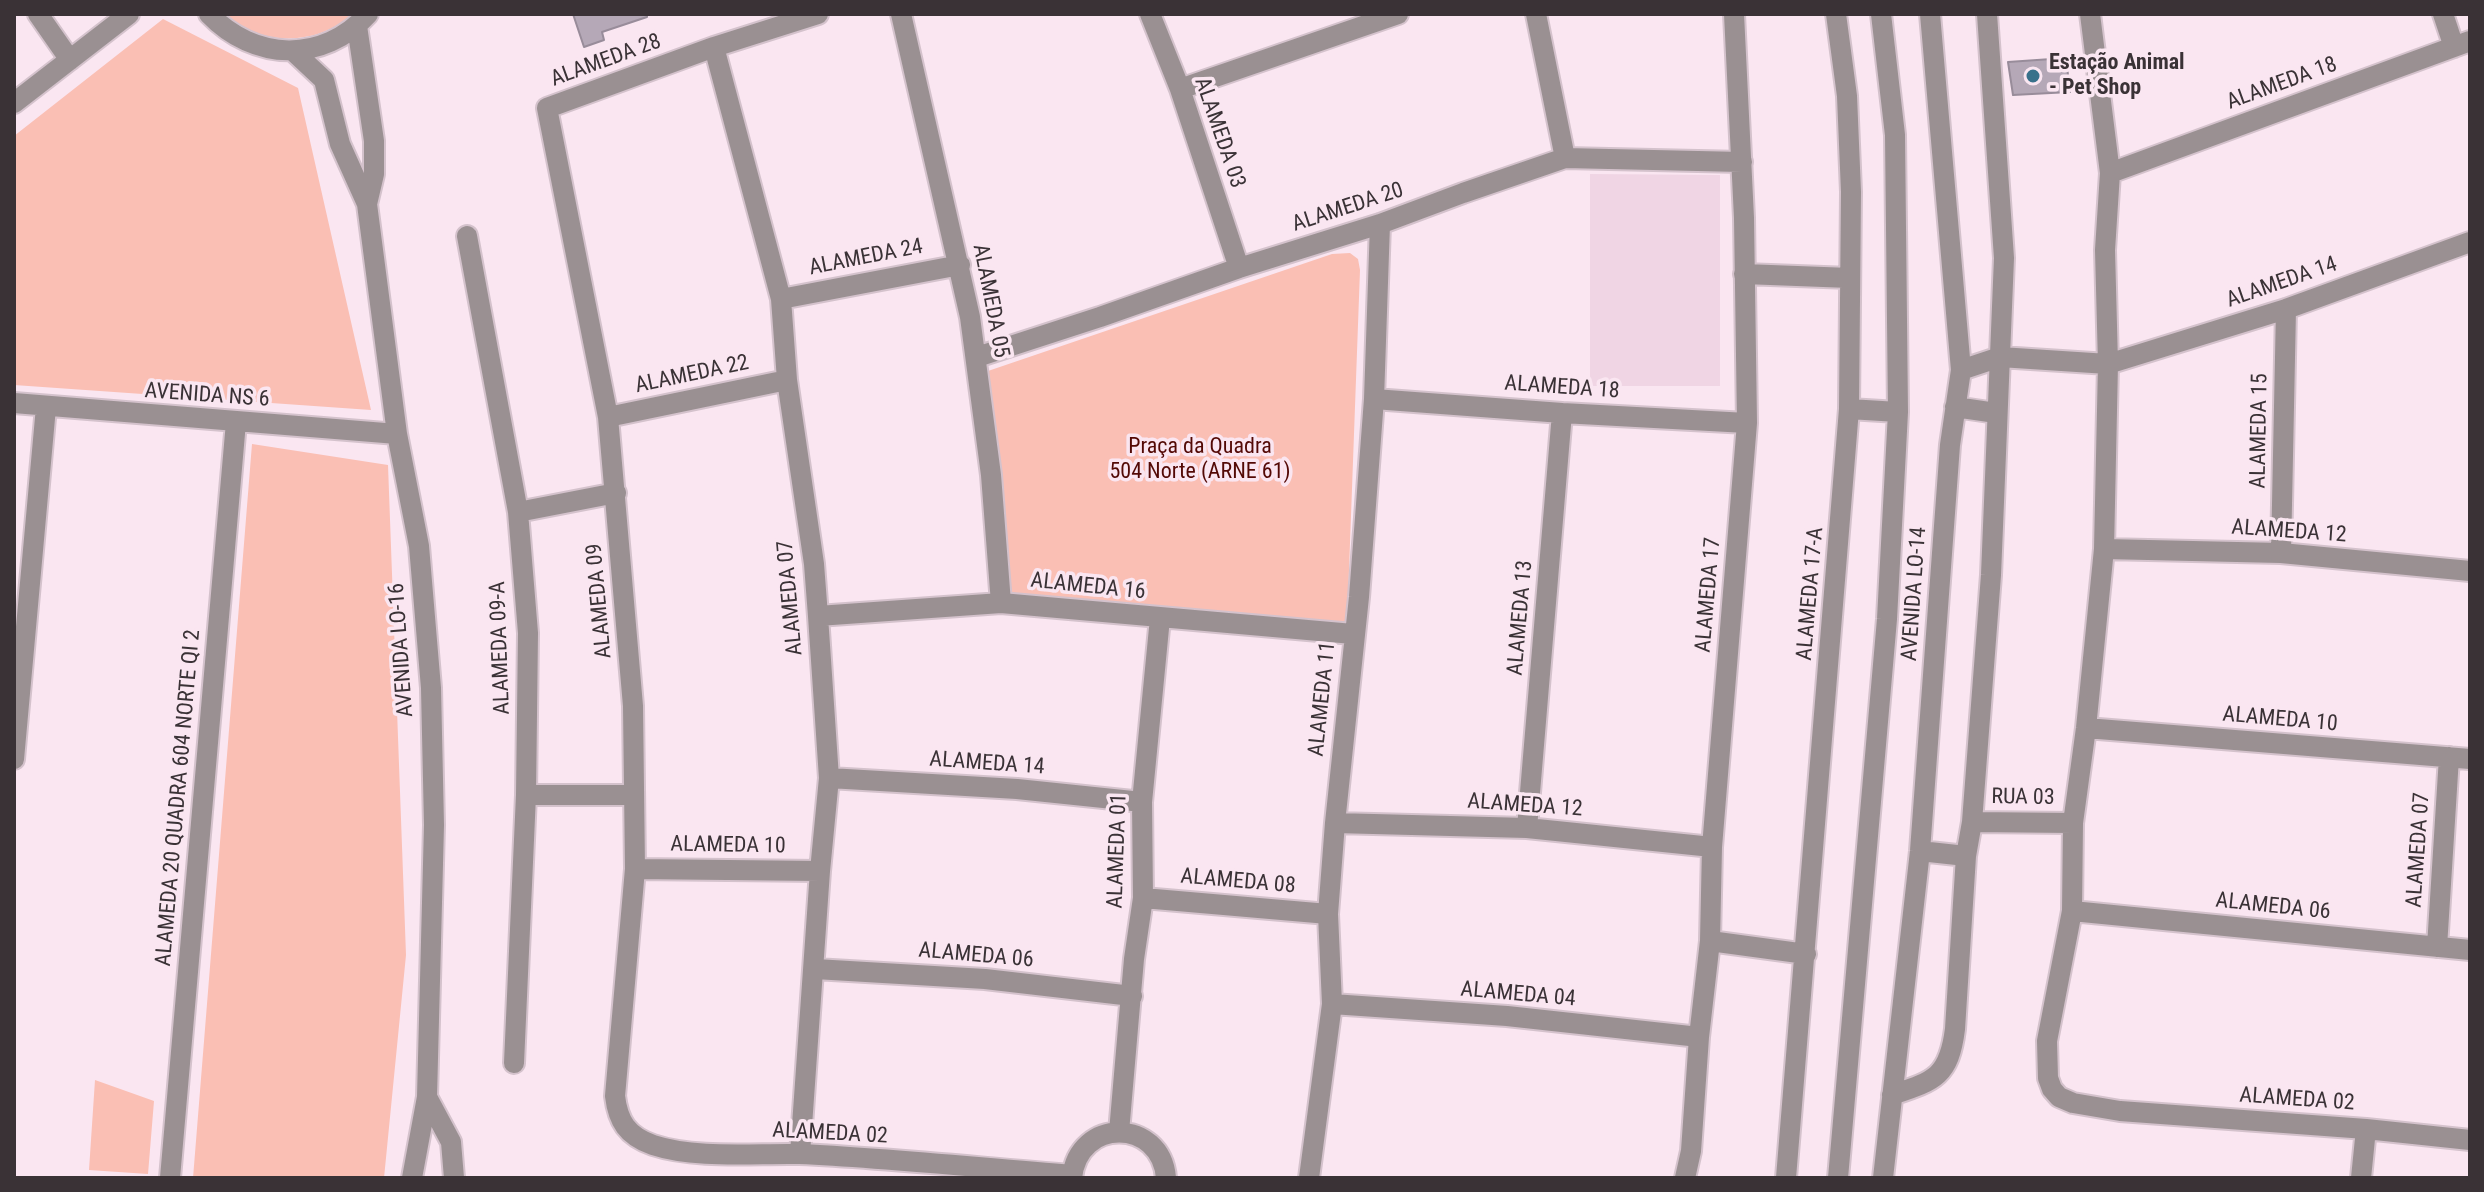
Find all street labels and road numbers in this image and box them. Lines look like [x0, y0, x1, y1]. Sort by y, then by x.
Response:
street label: ALAMEDA 28 [547, 29, 665, 93]
street label: ALAMEDA 18 [2223, 52, 2341, 116]
street label: ALAMEDA 03 [1188, 74, 1250, 192]
street label: ALAMEDA 20 [1289, 178, 1407, 238]
street label: ALAMEDA 24 [807, 234, 925, 282]
street label: ALAMEDA 05 [966, 242, 1014, 360]
street label: ALAMEDA 14 [2223, 252, 2341, 314]
street label: ALAMEDA 22 [633, 350, 751, 400]
street label: ALAMEDA 18 [1504, 371, 1620, 405]
street label: ALAMEDA 15 [2246, 373, 2274, 489]
street label: AVENIDA NS 6 [144, 378, 270, 414]
street label: ALAMEDA 12 [2231, 515, 2347, 549]
street label: ALAMEDA 17-A [1792, 526, 1830, 662]
street label: AVENIDA LO-14 [1897, 526, 1933, 662]
street label: ALAMEDA 17 [1691, 536, 1727, 654]
street label: ALAMEDA 07 [773, 539, 809, 657]
street label: ALAMEDA 09 [582, 542, 618, 660]
street label: ALAMEDA 13 [1503, 559, 1539, 677]
street label: ALAMEDA 16 [1029, 568, 1147, 606]
street label: ALAMEDA 09-A [485, 581, 517, 715]
street label: AVENIDA LO-16 [384, 582, 420, 718]
street label: ALAMEDA 20 QUADRA 604 NORTE QI 2 [151, 629, 207, 967]
street label: ALAMEDA 11 [1304, 640, 1342, 758]
street label: ALAMEDA 10 [2221, 702, 2339, 738]
street label: ALAMEDA 14 [929, 747, 1045, 781]
street label: RUA 03 [1991, 784, 2055, 812]
street label: ALAMEDA 12 [1467, 789, 1583, 823]
street label: ALAMEDA 07 [2402, 792, 2436, 908]
street label: ALAMEDA 01 [1103, 793, 1133, 909]
street label: ALAMEDA 10 [670, 832, 786, 860]
street label: ALAMEDA 08 [1179, 864, 1297, 900]
street label: ALAMEDA 06 [2214, 888, 2332, 926]
street label: ALAMEDA 06 [917, 938, 1035, 974]
street label: ALAMEDA 04 [1459, 977, 1577, 1013]
street label: ALAMEDA 02 [2239, 1083, 2355, 1117]
street label: ALAMEDA 02 [772, 1118, 888, 1150]

